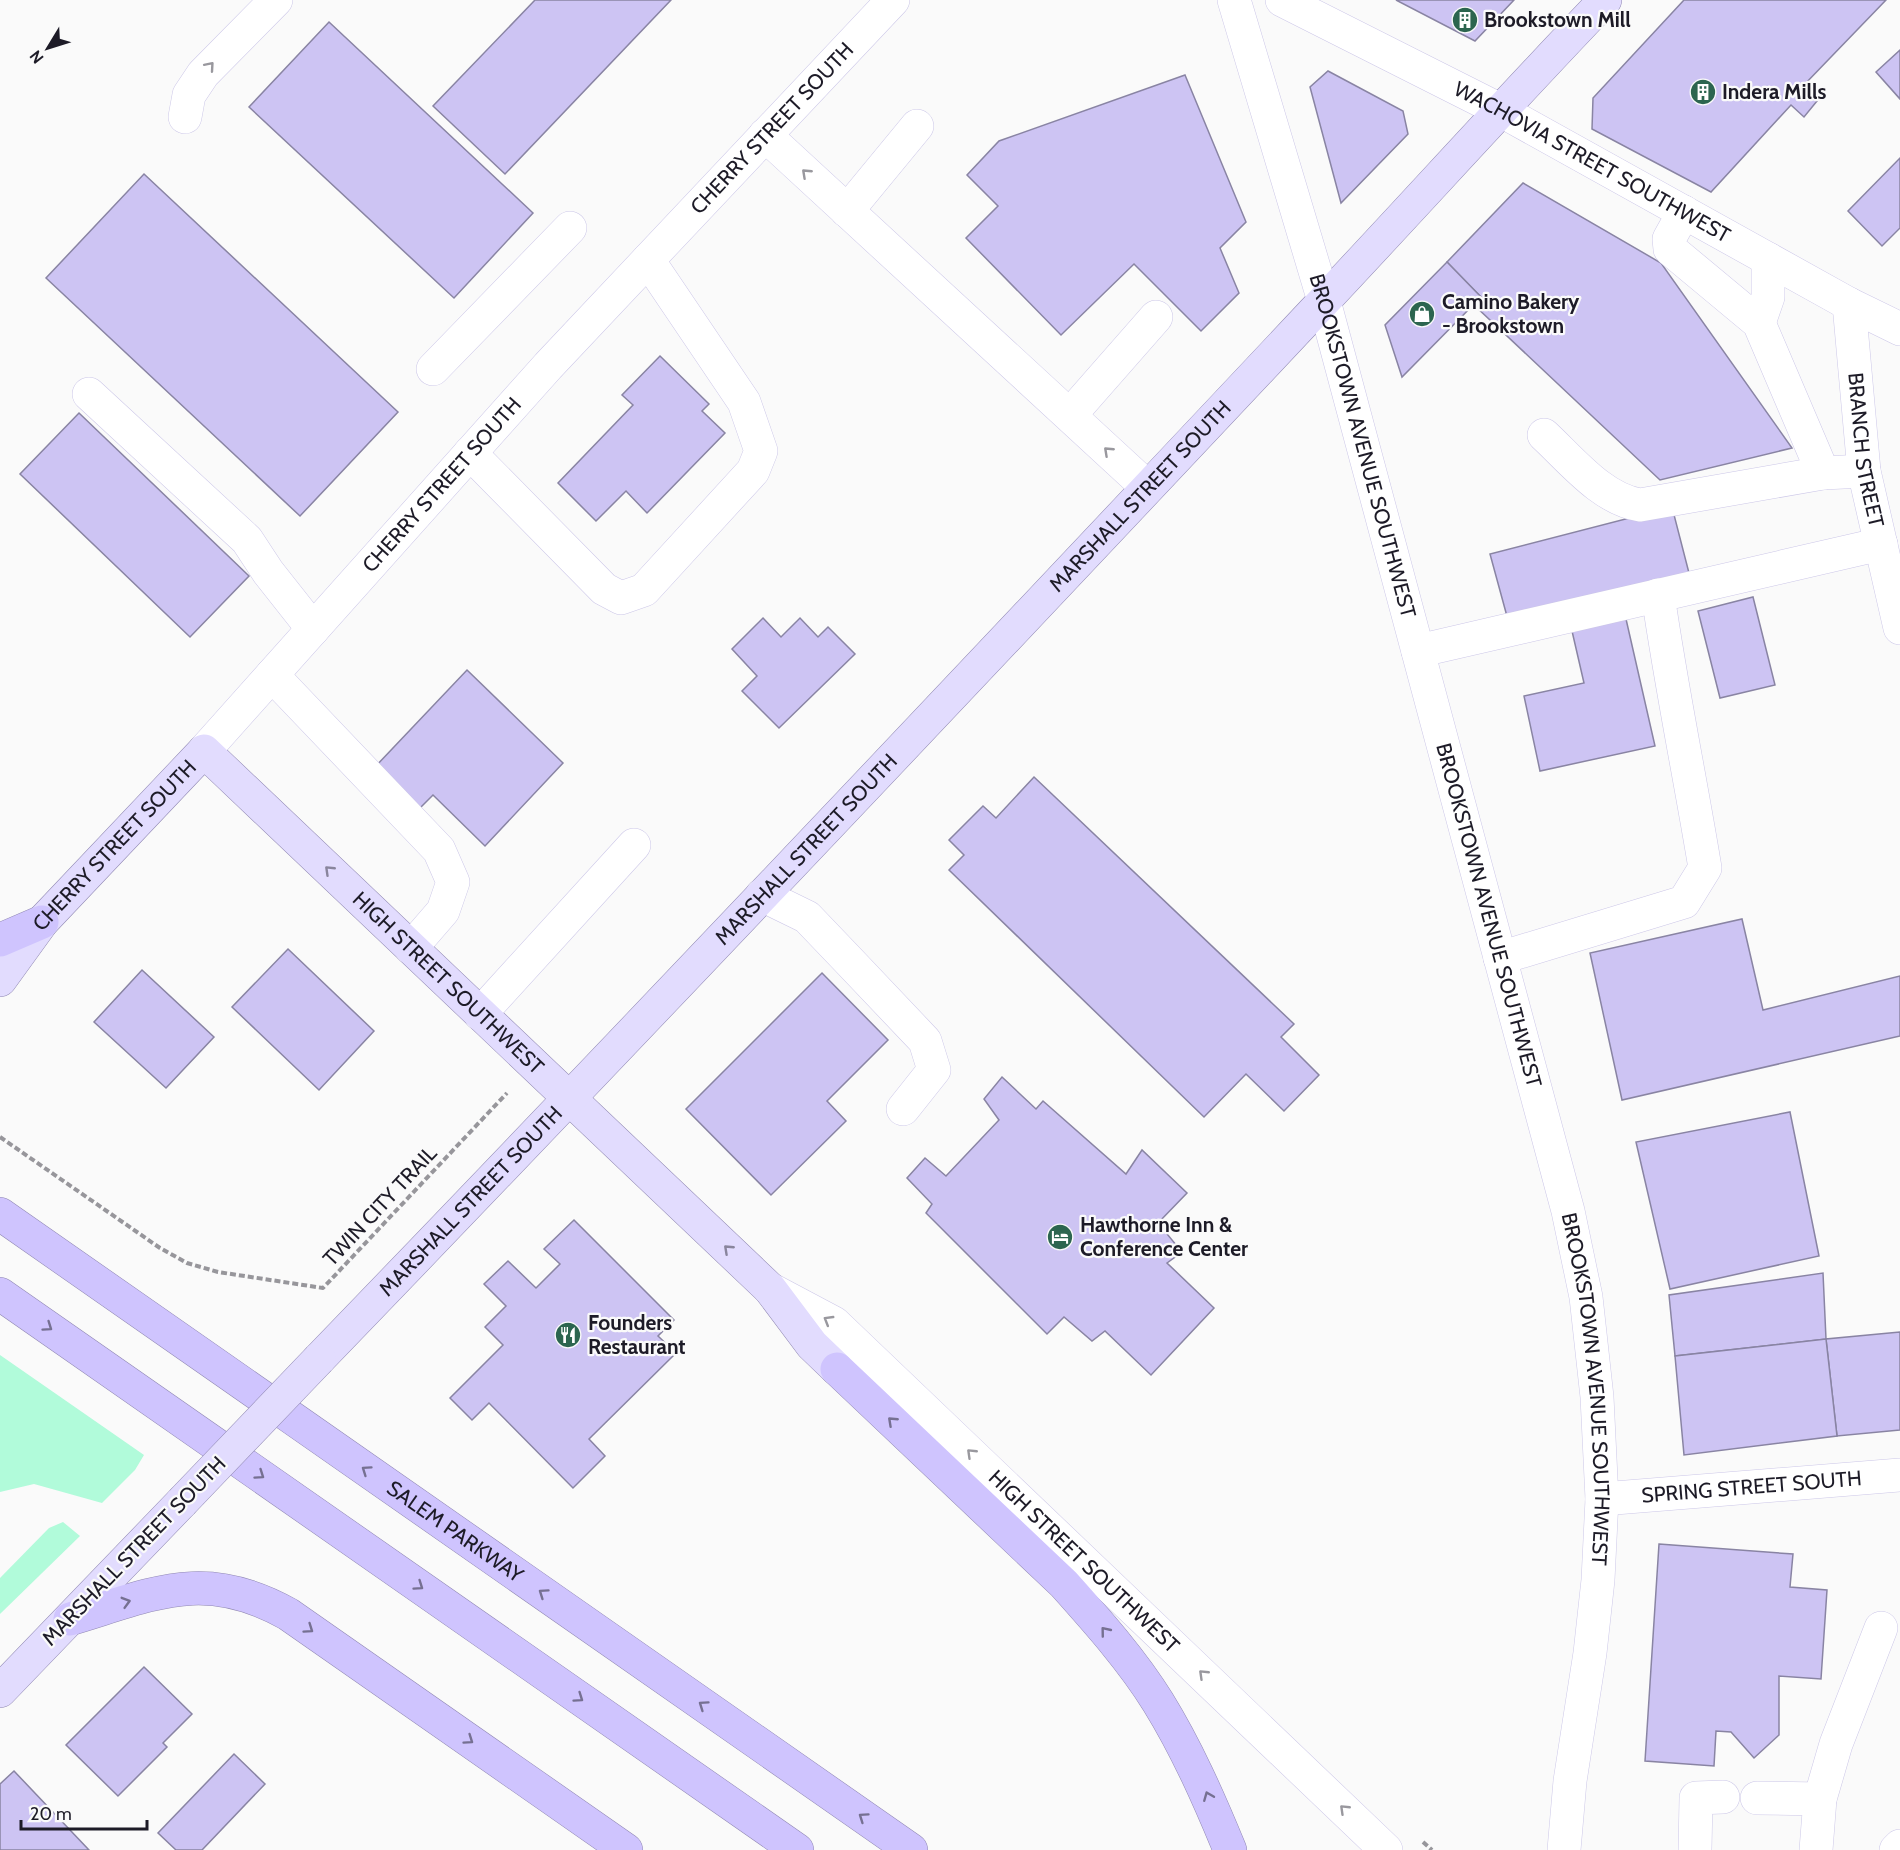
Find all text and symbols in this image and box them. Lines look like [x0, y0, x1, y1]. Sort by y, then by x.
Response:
building icon: Brookstown Mill [1450, 5, 1480, 35]
place label: Brookstown Mill [1484, 7, 1631, 32]
north arrow [18, 18, 78, 78]
street label: CHERRY STREET SOUTH [685, 37, 858, 219]
text: N [26, 47, 48, 67]
one-way arrow [203, 62, 214, 73]
street label: WACHOVIA STREET SOUTHWEST [1450, 76, 1735, 248]
building icon: Indera Mills [1688, 77, 1718, 107]
place label: Indera Mills [1722, 79, 1826, 104]
one-way arrow [802, 169, 813, 180]
street label: BROOKSTOWN AVENUE SOUTHWEST [1305, 271, 1421, 620]
place label: Camino Bakery - Brookstown [1442, 289, 1580, 338]
shop icon: Camino Bakery - Brookstown [1407, 299, 1437, 329]
street label: BRANCH STREET [1843, 372, 1889, 530]
street label: CHERRY STREET SOUTH [357, 392, 526, 577]
street label: MARSHALL STREET SOUTH [1044, 395, 1236, 597]
one-way arrow [1105, 447, 1115, 458]
street label: BROOKSTOWN AVENUE SOUTHWEST [1431, 740, 1547, 1090]
street label: MARSHALL STREET SOUTH [710, 749, 902, 950]
street label: CHERRY STREET SOUTH [27, 754, 201, 935]
one-way arrow [325, 866, 335, 877]
street label: HIGH STREET SOUTHWEST [348, 886, 549, 1079]
street label: MARSHALL STREET SOUTH [374, 1101, 567, 1301]
street label: TWIN CITY TRAIL [318, 1140, 442, 1271]
street label: BROOKSTOWN AVENUE SOUTHWEST [1557, 1210, 1615, 1566]
place label: Hawthorne Inn & Conference Center [1080, 1212, 1248, 1261]
hotel icon: Hawthorne Inn & Conference Center [1045, 1222, 1075, 1252]
one-way arrow [724, 1245, 734, 1256]
place label: Founders Restaurant [588, 1310, 686, 1359]
one-way arrow [824, 1316, 834, 1328]
one-way arrow [41, 1320, 52, 1331]
restaurant icon: Founders Restaurant [553, 1320, 583, 1350]
one-way arrow [888, 1417, 899, 1428]
one-way arrow [967, 1449, 977, 1460]
street label: MARSHALL STREET SOUTH [37, 1451, 231, 1650]
street label: HIGH STREET SOUTHWEST [984, 1465, 1185, 1658]
street label: SPRING STREET SOUTH [1640, 1465, 1863, 1508]
one-way arrow [362, 1466, 373, 1477]
one-way arrow [253, 1468, 264, 1479]
street label: SALEM PARKWAY [382, 1475, 529, 1588]
one-way arrow [413, 1579, 424, 1590]
one-way arrow [539, 1589, 550, 1600]
one-way arrow [120, 1597, 131, 1609]
one-way arrow [302, 1622, 313, 1633]
one-way arrow [1101, 1627, 1112, 1638]
one-way arrow [1200, 1671, 1211, 1682]
one-way arrow [573, 1691, 584, 1702]
one-way arrow [699, 1701, 710, 1712]
one-way arrow [462, 1733, 473, 1744]
one-way arrow [1203, 1791, 1215, 1802]
scale bar [21, 1793, 147, 1831]
text: 20 m [30, 1803, 72, 1825]
one-way arrow [1340, 1806, 1351, 1817]
one-way arrow [859, 1813, 870, 1824]

